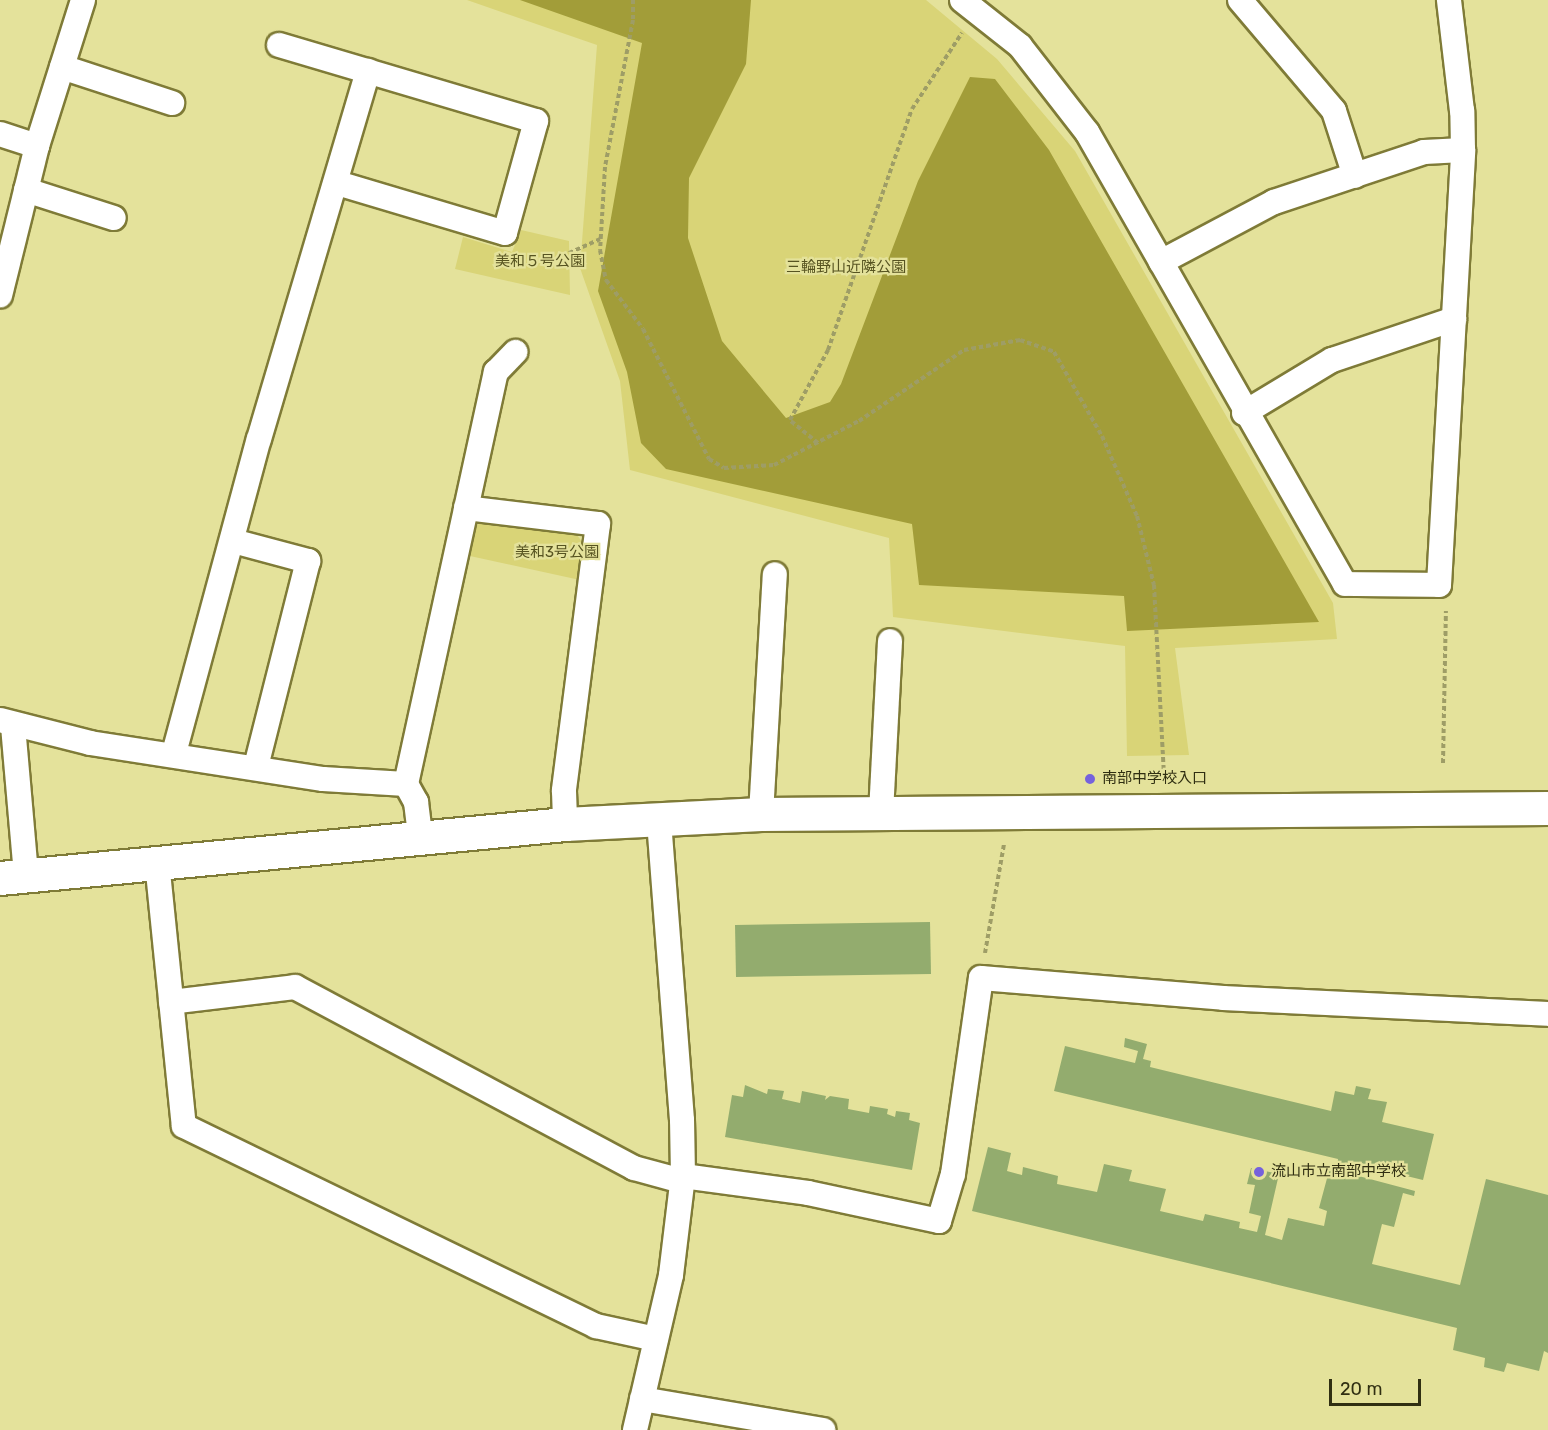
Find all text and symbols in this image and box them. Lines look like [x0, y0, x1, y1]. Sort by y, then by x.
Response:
park label: 美和５号公園 [495, 253, 585, 271]
park label: 三輪野山近隣公園 [786, 259, 906, 277]
park label: 美和3号公園 [515, 544, 599, 562]
place label: 南部中学校入口 [1102, 770, 1207, 788]
marker: 南部中学校入口 [1083, 772, 1097, 786]
place label: 流山市立南部中学校 [1271, 1163, 1406, 1181]
marker: 流山市立南部中学校 [1252, 1165, 1266, 1179]
scale bar [1332, 1367, 1424, 1405]
text: 20 m [1340, 1378, 1382, 1400]

